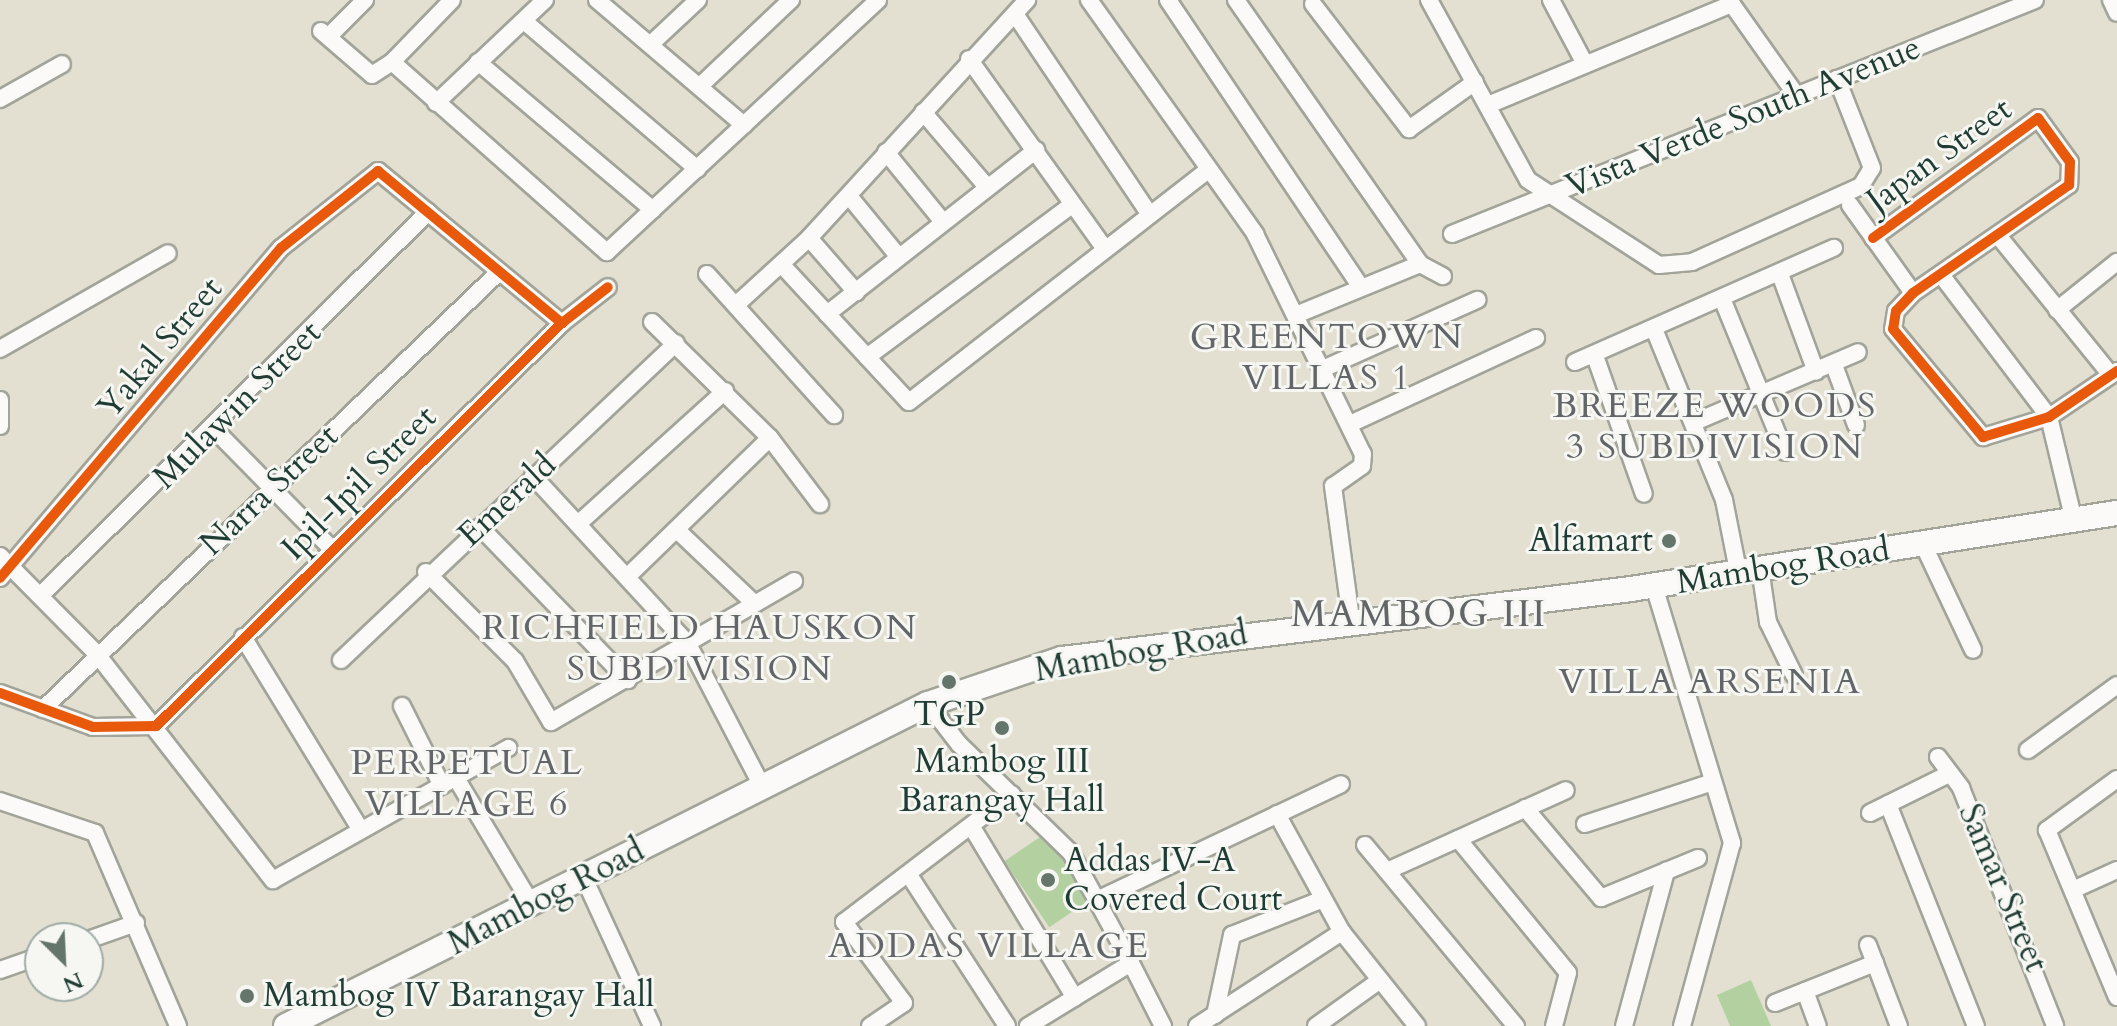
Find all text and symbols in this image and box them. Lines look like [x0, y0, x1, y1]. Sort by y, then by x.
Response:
street label: Vista Verde South Avenue [1560, 27, 1926, 207]
street label: Japan Street [1859, 89, 2019, 221]
street label: Yakal Street [89, 269, 231, 427]
street label: Mulawin Street [144, 312, 330, 498]
district label: GREENTOWN VILLAS 1 [1190, 314, 1464, 399]
district label: BREEZE WOODS 3 SUBDIVISION [1553, 383, 1877, 468]
street label: Ipil-Ipil Street [273, 397, 445, 569]
street label: Narra Street [191, 416, 347, 564]
street label: Emerald [450, 444, 564, 556]
place label: Alfamart [1529, 521, 1653, 561]
street label: Mambog Road [1674, 529, 1892, 603]
marker: Alfamart [1660, 532, 1678, 550]
district label: MAMBOG III [1291, 592, 1547, 638]
district label: RICHFIELD HAUSKON SUBDIVISION [482, 605, 918, 690]
street label: Mambog Road [1032, 613, 1250, 691]
district label: VILLA ARSENIA [1559, 660, 1861, 704]
marker: TGP [940, 673, 958, 691]
place label: TGP [913, 695, 985, 735]
marker: Mambog III Barangay Hall [993, 719, 1011, 737]
district label: PERPETUAL VILLAGE 6 [350, 740, 584, 825]
place label: Mambog III Barangay Hall [899, 741, 1105, 820]
street label: Samar Street [1949, 798, 2057, 978]
street label: Mambog Road [441, 830, 651, 964]
place label: Addas IV-A Covered Court [1064, 840, 1282, 920]
marker: Addas IV-A Covered Court [1039, 871, 1057, 889]
north arrow [24, 922, 104, 1002]
district label: ADDAS VILLAGE [828, 924, 1150, 968]
text: N [58, 965, 88, 1000]
place label: Mambog IV Barangay Hall [263, 976, 654, 1016]
marker: Mambog IV Barangay Hall [238, 987, 256, 1005]

